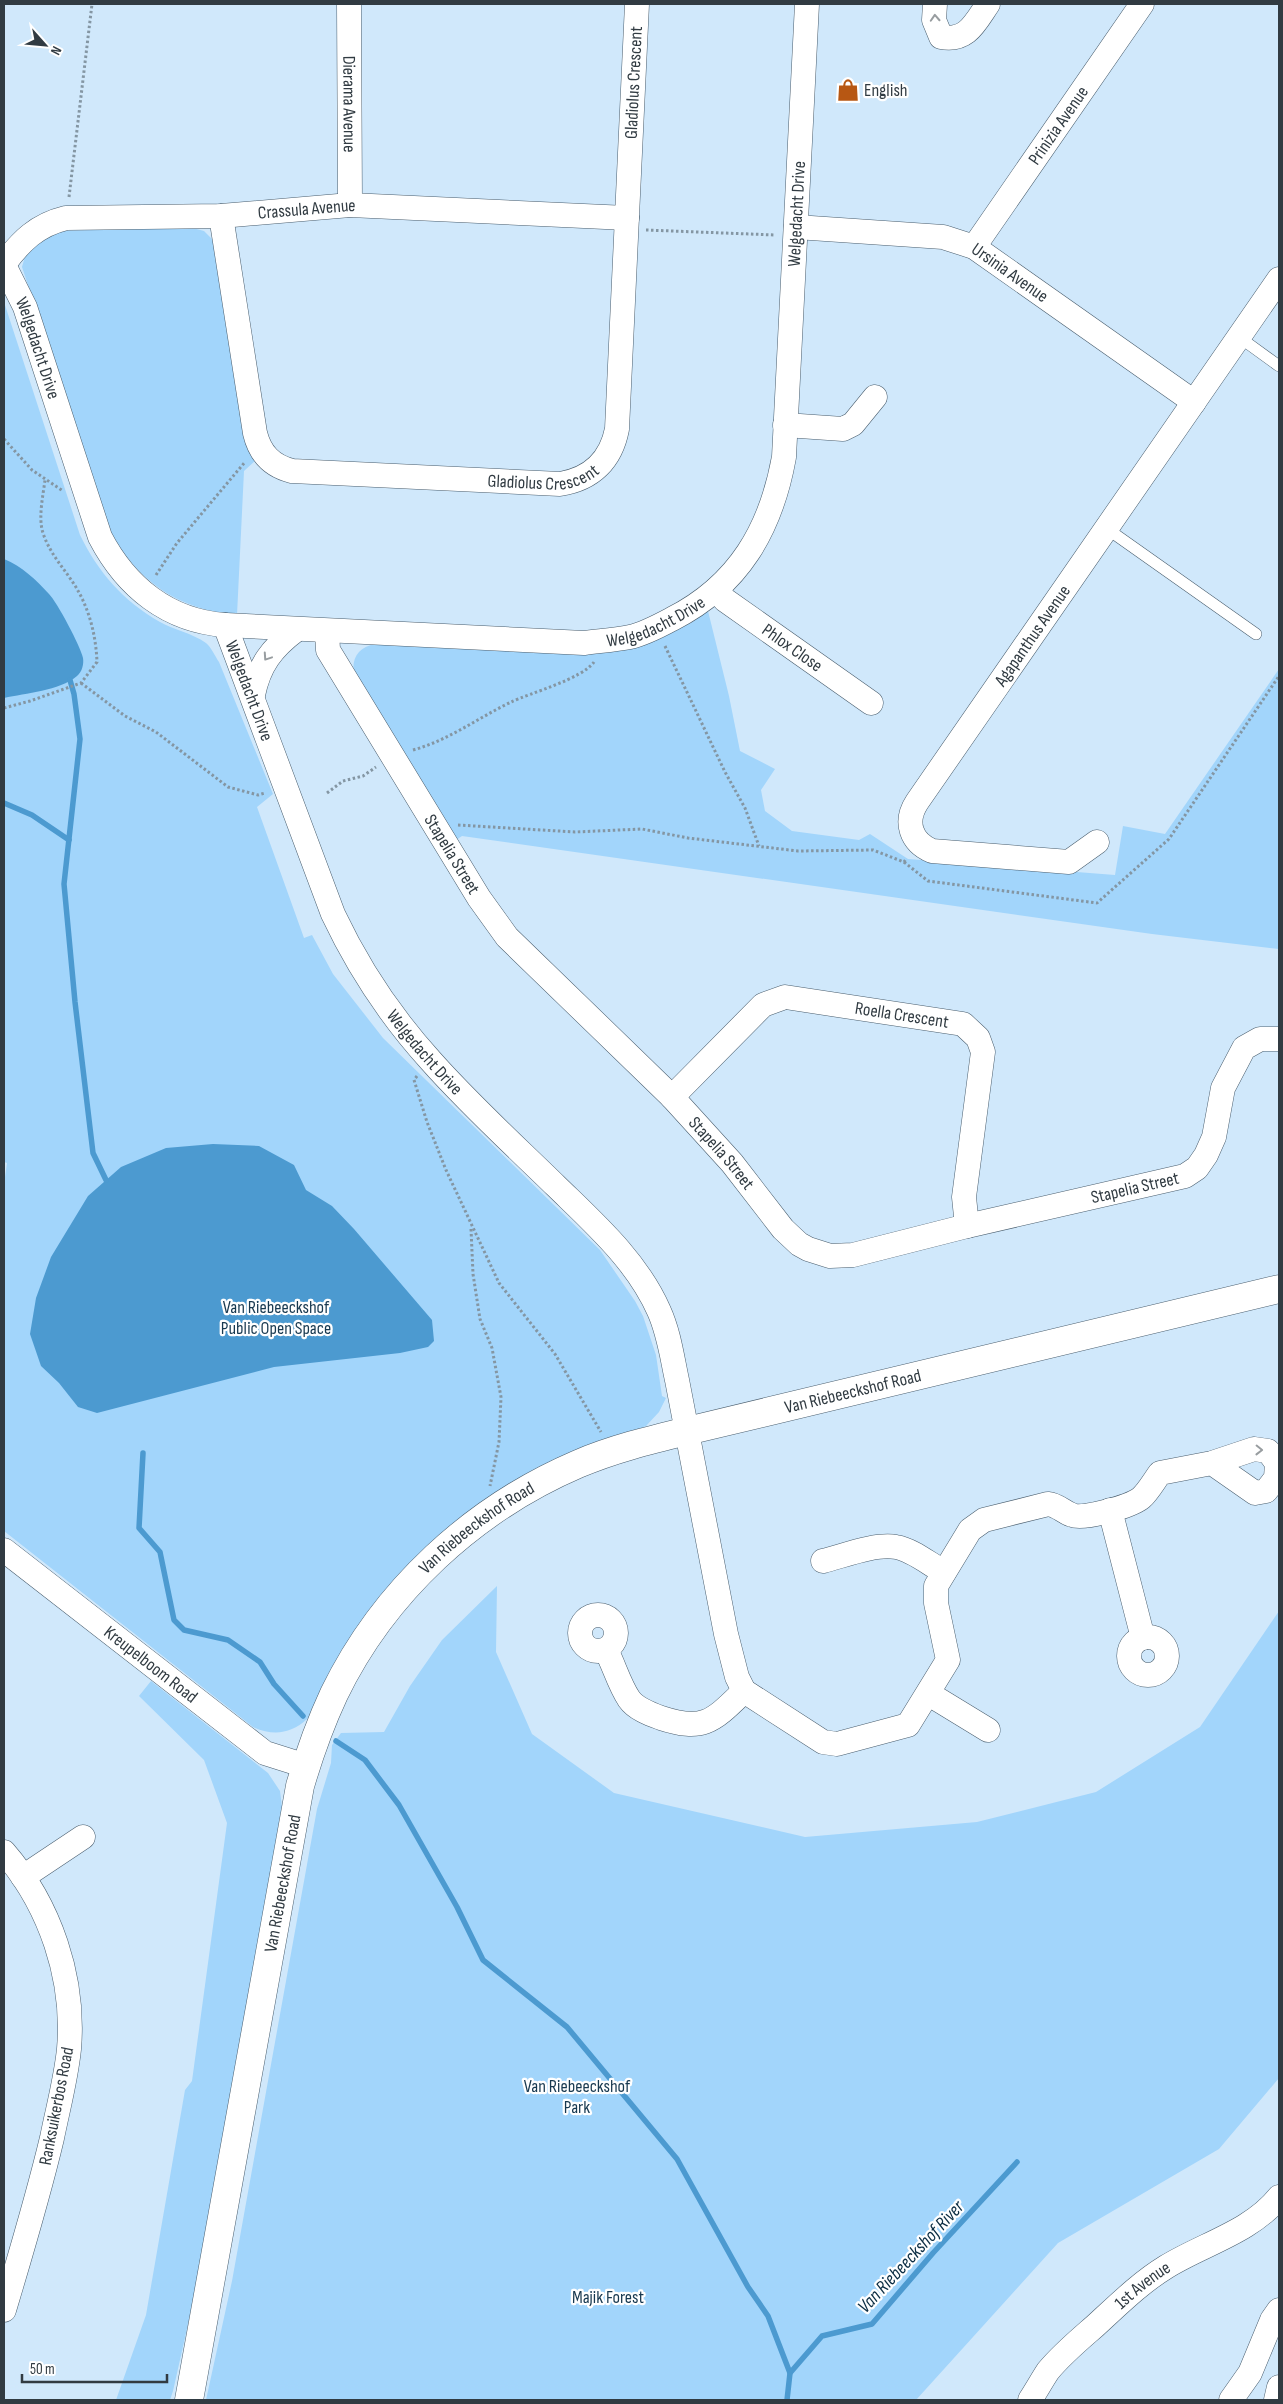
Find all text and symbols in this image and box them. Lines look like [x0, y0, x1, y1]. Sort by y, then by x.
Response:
one-way arrow [930, 14, 940, 22]
north arrow [20, 20, 70, 70]
street label: Gladiolus Crescent [621, 25, 647, 140]
text: N [47, 43, 65, 58]
street label: Dierama Avenue [338, 56, 360, 152]
shop icon: English [835, 77, 861, 103]
place label: English [864, 80, 908, 101]
street label: Prinizia Avenue [1024, 82, 1093, 169]
street label: Welgedacht Drive [784, 161, 810, 267]
street label: Crassula Avenue [257, 195, 356, 224]
street label: Ursinia Avenue [967, 239, 1052, 307]
street label: Welgedacht Drive [11, 294, 64, 402]
street label: Gladiolus Crescent [487, 460, 604, 495]
street label: Agapanthus Avenue [990, 581, 1075, 691]
street label: Welgedacht Drive [605, 592, 709, 651]
street label: Phlox Close [758, 620, 826, 676]
street label: Welgedacht Drive [221, 638, 277, 744]
one-way arrow [264, 652, 273, 661]
street label: Stapelia Street [420, 811, 484, 899]
street label: Roella Crescent [854, 998, 951, 1033]
street label: Welgedacht Drive [382, 1006, 467, 1099]
street label: Stapelia Street [684, 1112, 759, 1194]
street label: Stapelia Street [1089, 1168, 1182, 1208]
park label: Van Riebeeckshof Public Open Space [221, 1297, 331, 1339]
street label: Van Riebeeckshof Road [783, 1365, 923, 1418]
one-way arrow [1255, 1445, 1263, 1456]
street label: Van Riebeeckshof Road [415, 1478, 538, 1578]
street label: Kreupelboom Road [100, 1622, 201, 1707]
street label: Van Riebeeckshof Road [260, 1813, 306, 1954]
street label: Ranksuikerbos Road [35, 2045, 78, 2167]
park label: Van Riebeeckshof Park [524, 2076, 631, 2118]
water label: Van Riebeeckshof River [853, 2196, 970, 2318]
street label: 1st Avenue [1110, 2257, 1174, 2314]
park label: Majik Forest [572, 2287, 645, 2308]
scale bar [22, 2352, 168, 2384]
text: 50 m [30, 2360, 55, 2379]

